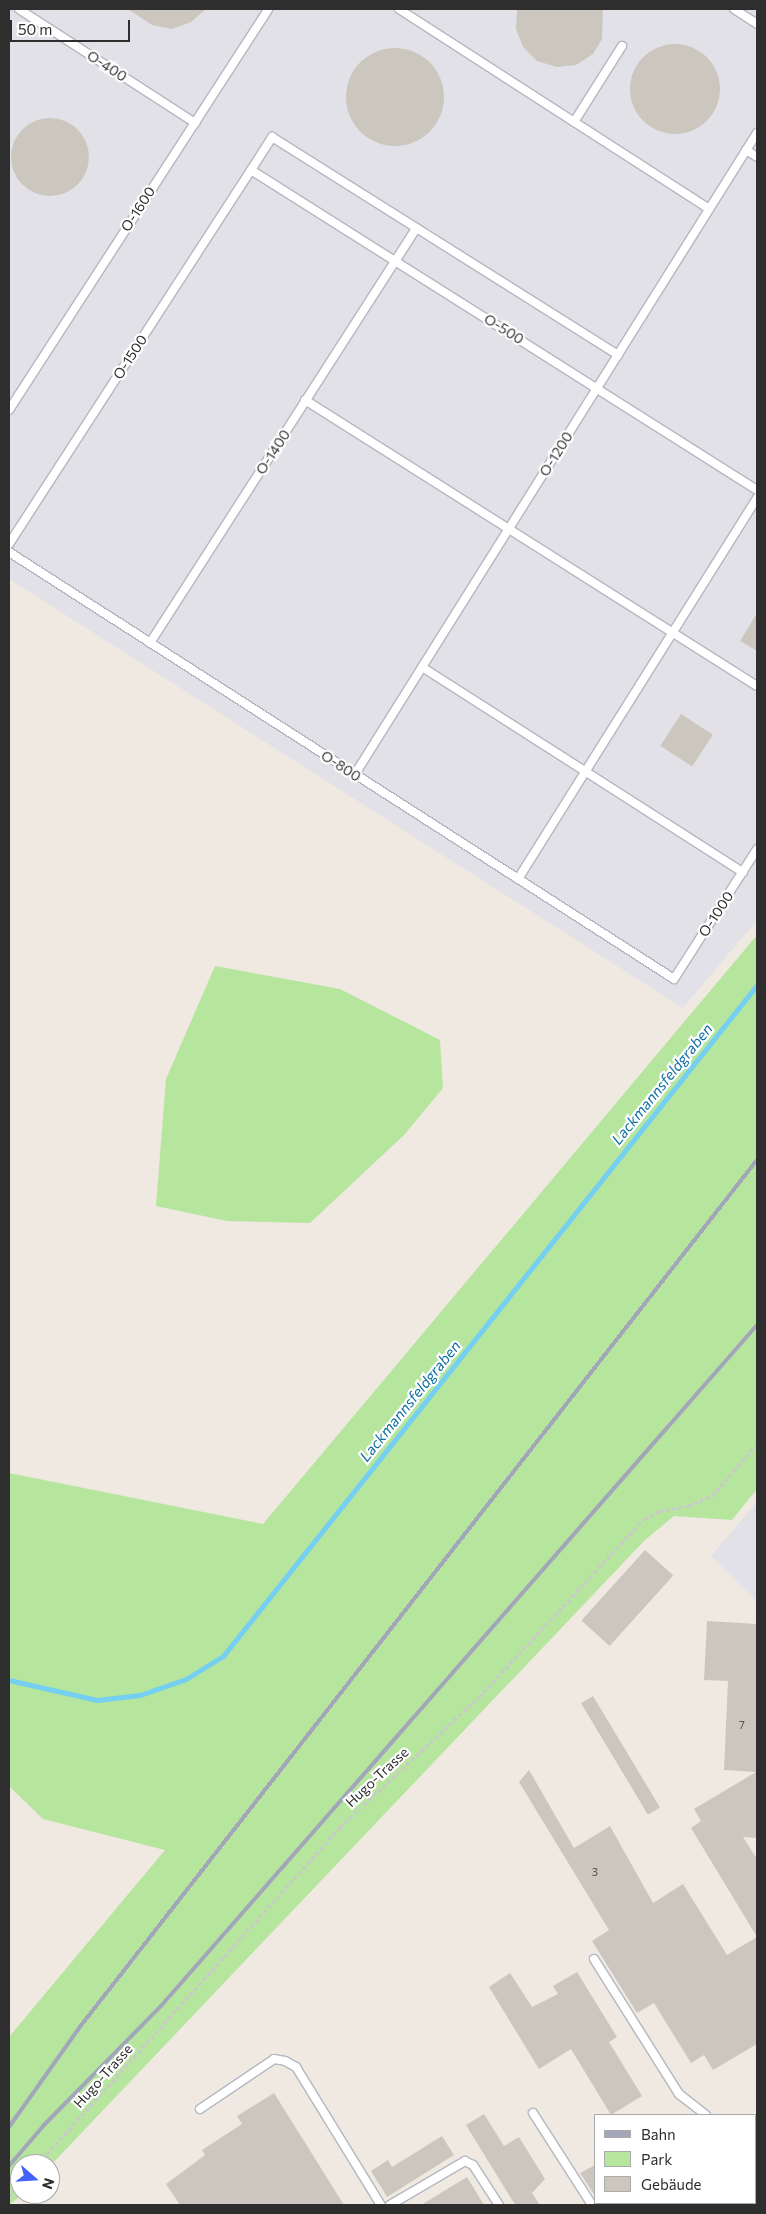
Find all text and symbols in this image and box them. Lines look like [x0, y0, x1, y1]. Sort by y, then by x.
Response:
scale bar [12, 10, 132, 42]
text: 50 m [18, 20, 52, 38]
street label: O-400 [84, 47, 130, 85]
street label: O-1600 [117, 183, 159, 235]
street label: O-500 [481, 310, 527, 348]
street label: O-1500 [109, 332, 151, 382]
street label: O-1400 [252, 426, 294, 478]
street label: O-1200 [536, 429, 576, 479]
street label: O-800 [318, 747, 364, 785]
street label: O-1000 [695, 888, 737, 940]
water label: Lackmannsfeldgraben [608, 1020, 716, 1148]
water label: Lackmannsfeldgraben [356, 1337, 464, 1465]
house number: 7 [739, 1718, 745, 1732]
street label: Hugo-Trasse [342, 1744, 412, 1810]
house number: 3 [592, 1865, 598, 1879]
street label: Hugo-Trasse [70, 2041, 136, 2111]
legend [594, 2114, 756, 2204]
text: Bahn [641, 2125, 676, 2143]
text: Park [641, 2150, 672, 2168]
north arrow [10, 2154, 60, 2204]
text: Gebäude [641, 2175, 702, 2193]
text: N [39, 2176, 58, 2191]

